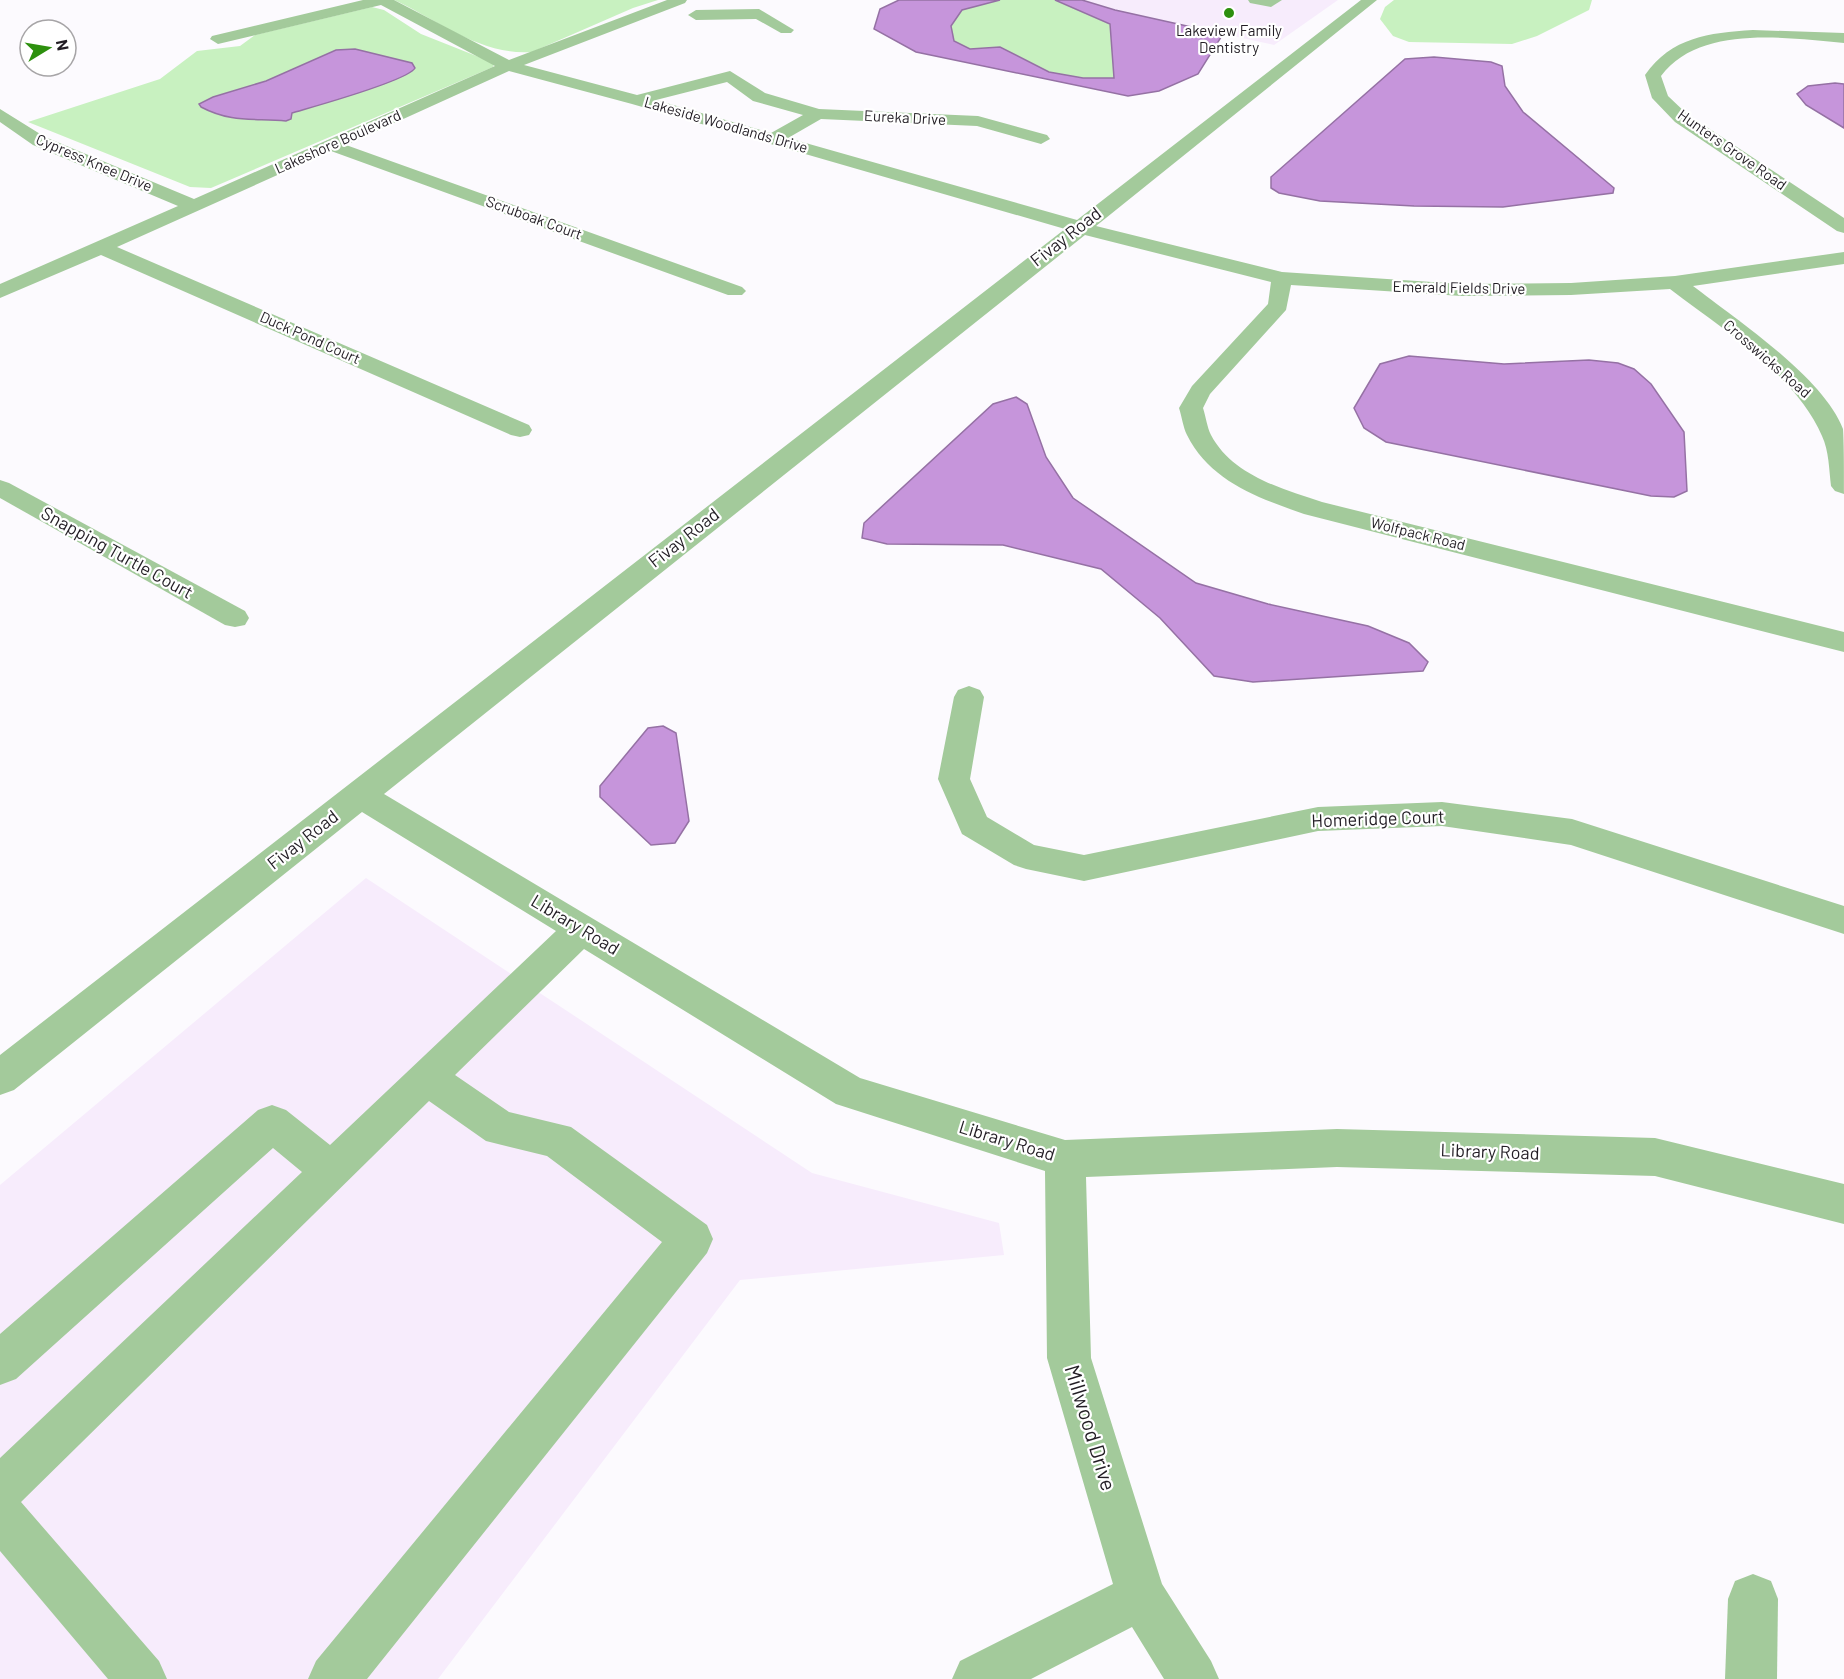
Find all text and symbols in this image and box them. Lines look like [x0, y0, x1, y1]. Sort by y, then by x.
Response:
marker: Lakeview Family Dentistry [1222, 6, 1236, 20]
north arrow [18, 18, 78, 78]
place label: Lakeview Family Dentistry [1176, 21, 1282, 56]
text: N [53, 38, 74, 52]
street label: Lakeside Woodlands Drive [642, 92, 810, 156]
street label: Lakeshore Boulevard [272, 105, 403, 177]
street label: Hunters Grove Road [1675, 105, 1790, 193]
street label: Eureka Drive [864, 106, 946, 128]
street label: Cypress Knee Drive [34, 130, 155, 195]
street label: Scruboak Court [484, 191, 585, 243]
street label: Fivay Road [1026, 202, 1105, 271]
street label: Emerald Fields Drive [1393, 277, 1526, 297]
street label: Duck Pond Court [258, 307, 363, 367]
street label: Crosswicks Road [1720, 315, 1815, 401]
street label: Snapping Turtle Court [38, 501, 197, 603]
street label: Fivay Road [644, 503, 723, 572]
street label: Wolfpack Road [1369, 513, 1467, 553]
street label: Fivay Road [263, 805, 342, 874]
street label: Homeridge Court [1311, 805, 1445, 831]
street label: Library Road [527, 889, 624, 959]
street label: Library Road [957, 1115, 1058, 1165]
street label: Library Road [1440, 1138, 1540, 1164]
street label: Millwood Drive [1060, 1362, 1122, 1493]

